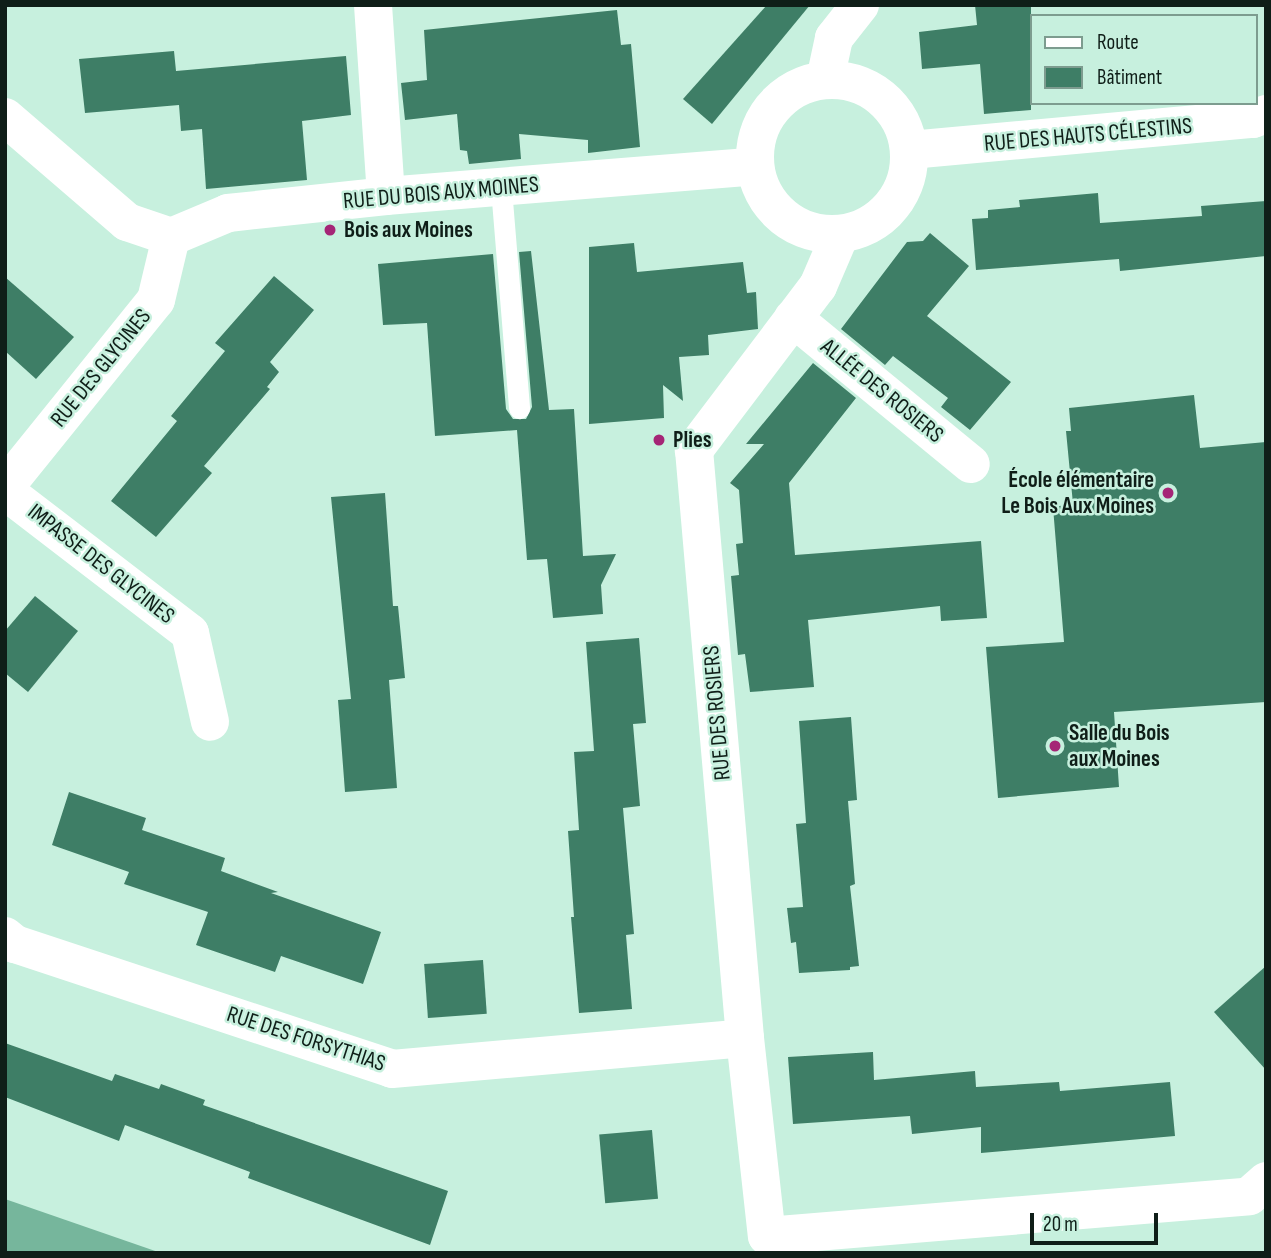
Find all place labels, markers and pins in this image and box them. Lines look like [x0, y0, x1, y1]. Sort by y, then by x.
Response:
place label: Bois aux Moines [344, 216, 473, 244]
marker: Bois aux Moines [322, 222, 338, 238]
place label: Plies [673, 426, 712, 454]
marker: Plies [651, 432, 667, 448]
place label: École élémentaire Le Bois Aux Moines [1001, 466, 1154, 520]
marker: École élémentaire Le Bois Aux Moines [1160, 485, 1176, 501]
place label: Salle du Bois aux Moines [1069, 719, 1170, 773]
marker: Salle du Bois aux Moines [1047, 738, 1063, 754]

